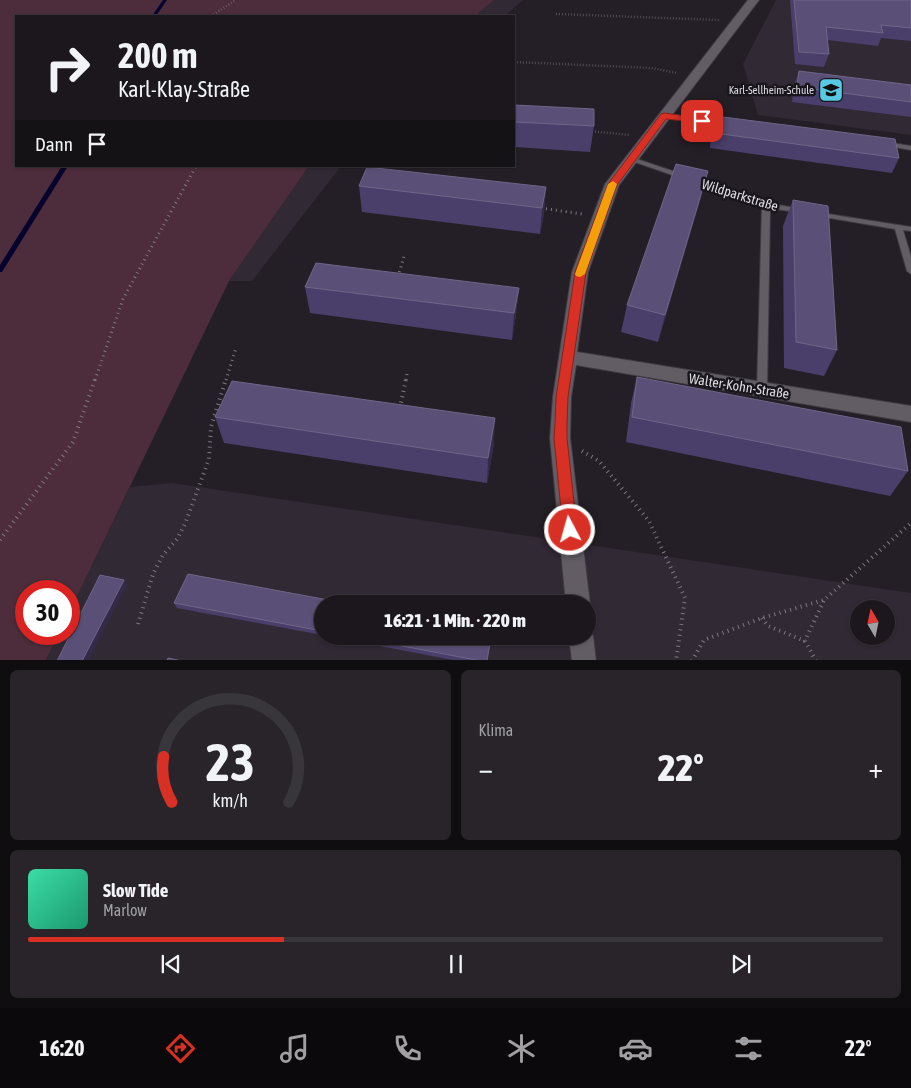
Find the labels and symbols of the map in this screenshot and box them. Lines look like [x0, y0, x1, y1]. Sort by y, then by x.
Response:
school or university icon: Karl-Sellheim-Schule [818, 77, 844, 103]
place label: Karl-Sellheim-Schule [729, 84, 814, 96]
pin [681, 100, 723, 142]
street label: Wildparkstraße [700, 176, 780, 214]
street label: Walter-Kohn-Straße [688, 370, 790, 402]
position arrow [543, 503, 595, 555]
speed limit sign: 30 [15, 580, 80, 645]
north arrow [850, 600, 895, 645]

